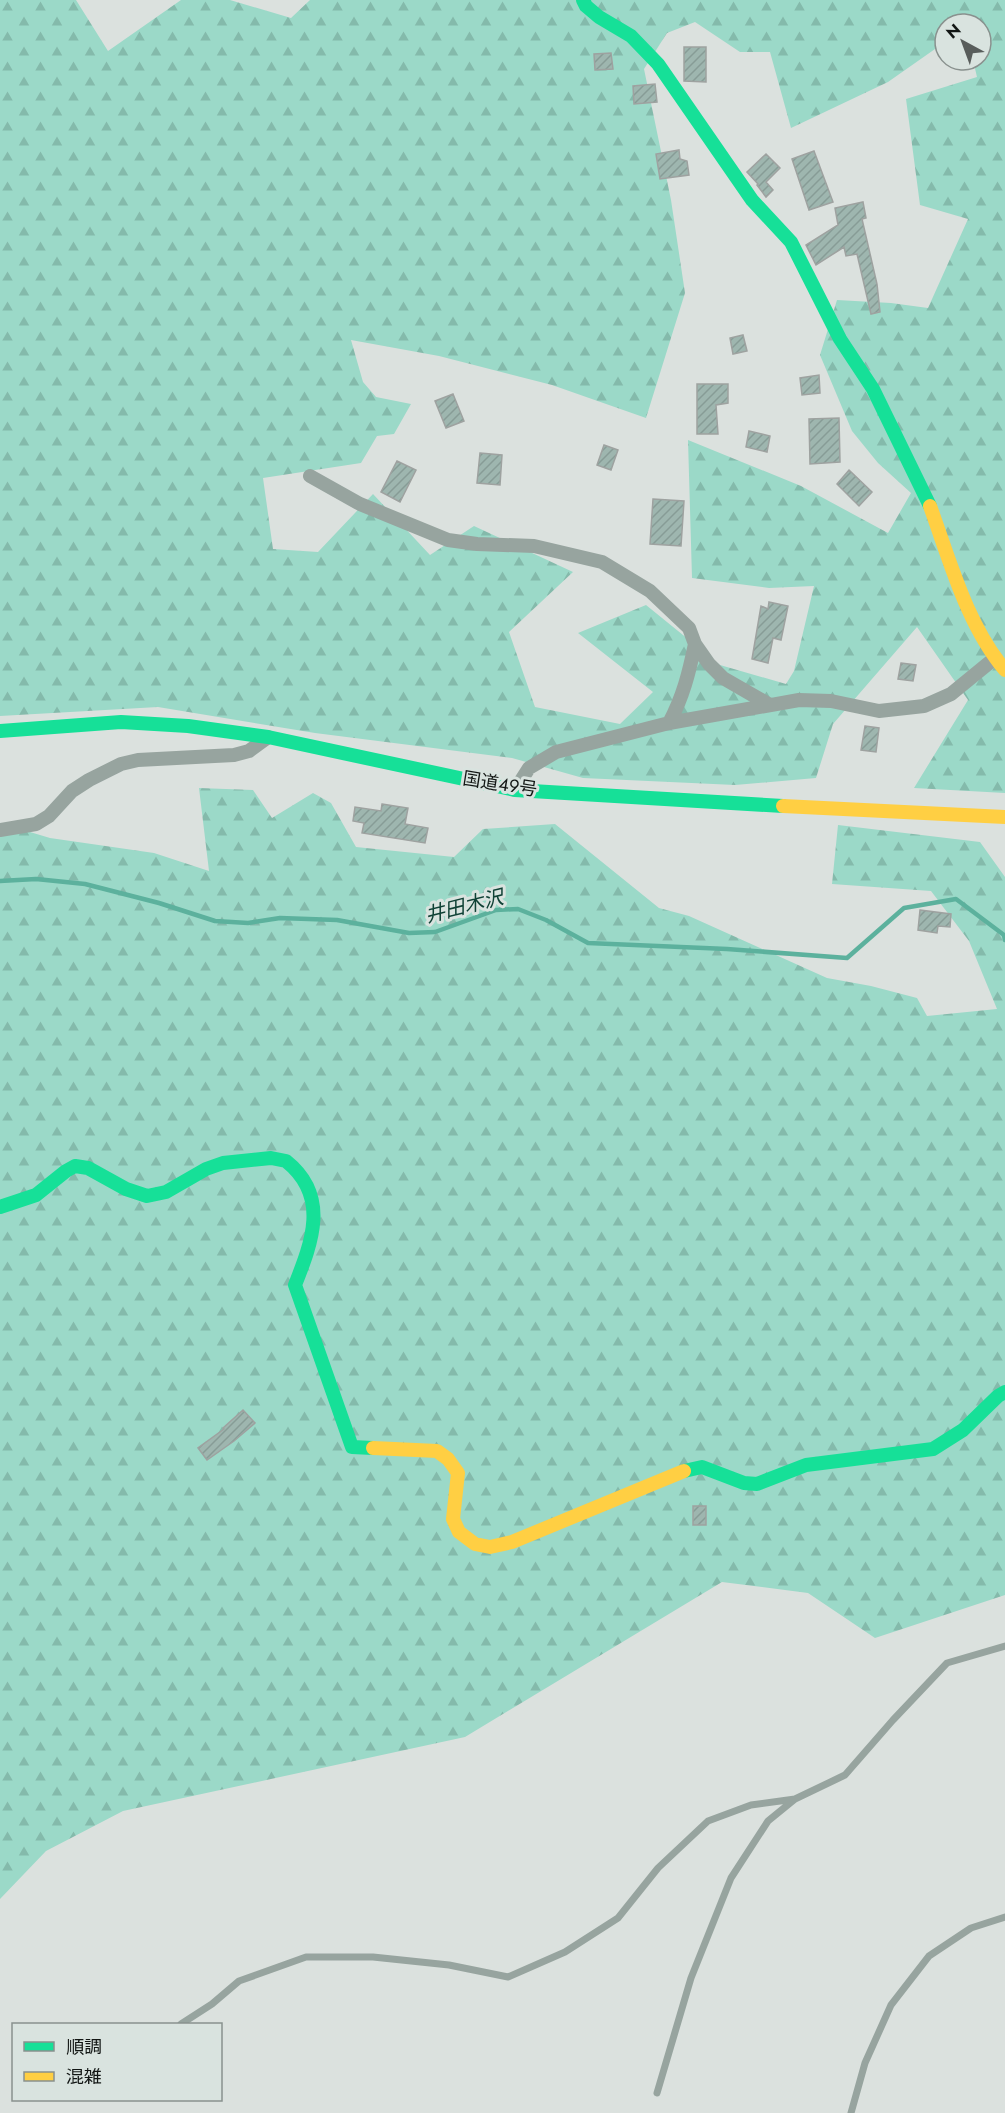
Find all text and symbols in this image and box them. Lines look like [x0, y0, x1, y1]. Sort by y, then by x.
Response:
north arrow [933, 12, 993, 72]
text: N [941, 18, 966, 44]
street label: 国道49号 [461, 765, 539, 803]
water label: 井田木沢 [422, 882, 509, 930]
legend [12, 2023, 222, 2101]
text: 順調 [66, 2034, 102, 2060]
text: 混雑 [66, 2064, 102, 2090]

